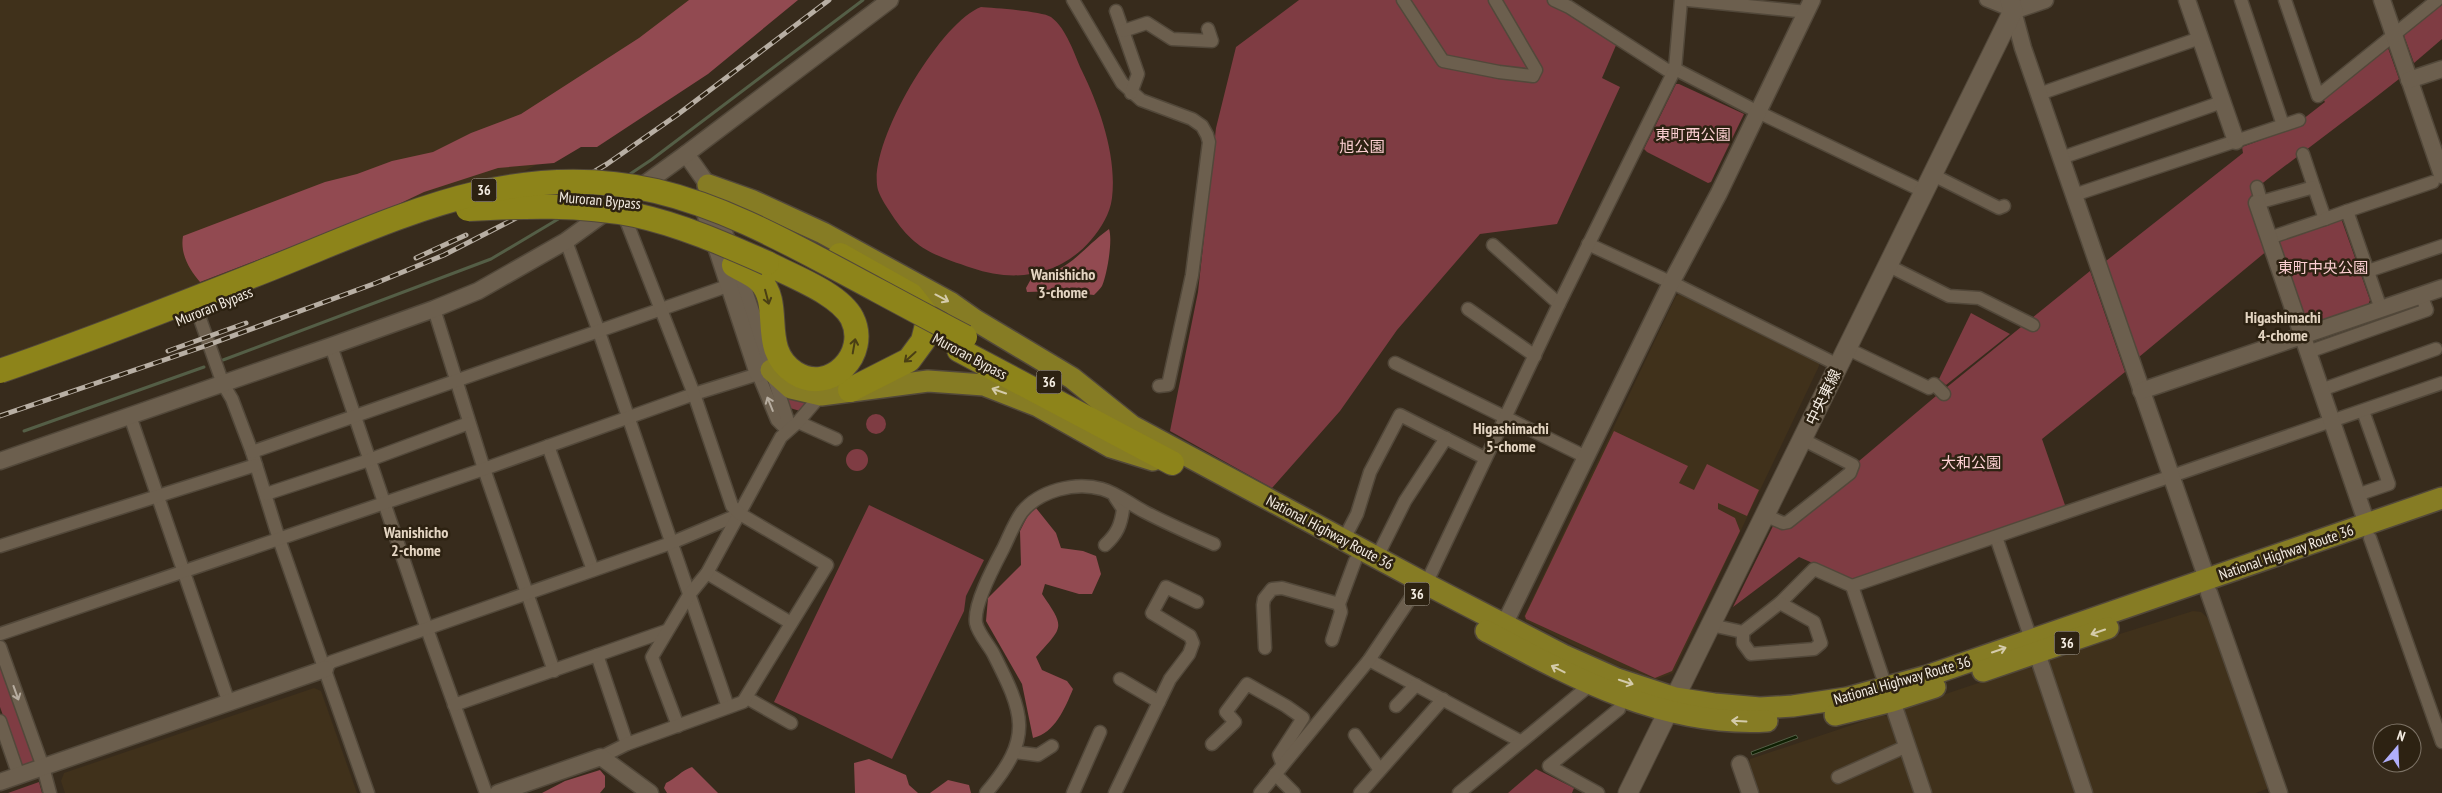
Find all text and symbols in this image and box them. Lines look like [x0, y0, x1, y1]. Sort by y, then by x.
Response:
park label: 東町西公園 [1655, 125, 1731, 144]
park label: 旭公園 [1339, 137, 1385, 156]
road number: 36 [472, 178, 496, 202]
street label: Muroran Bypass [558, 187, 642, 213]
park label: 東町中央公園 [2278, 258, 2368, 277]
district label: Wanishicho 3-chome [1030, 264, 1095, 302]
street label: Muroran Bypass [172, 282, 256, 330]
one-way arrow [763, 289, 772, 305]
one-way arrow [935, 293, 950, 303]
district label: Higashimachi 4-chome [2245, 307, 2321, 345]
street label: Muroran Bypass [929, 328, 1011, 384]
one-way arrow [850, 338, 860, 354]
one-way arrow [903, 351, 916, 363]
street label: 中央東線 [1801, 366, 1845, 428]
road number: 36 [1036, 371, 1062, 394]
one-way arrow [991, 385, 1007, 395]
one-way arrow [765, 396, 774, 412]
district label: Higashimachi 5-chome [1473, 418, 1549, 456]
park label: 大和公園 [1941, 453, 2001, 472]
street label: National Highway Route 36 [1263, 490, 1397, 574]
street label: National Highway Route 36 [2216, 520, 2356, 584]
district label: Wanishicho 2-chome [383, 522, 448, 560]
road number: 36 [1404, 582, 1430, 606]
one-way arrow [2091, 628, 2106, 637]
road number: 36 [2054, 632, 2080, 654]
one-way arrow [1991, 645, 2007, 655]
street label: National Highway Route 36 [1831, 651, 1973, 709]
one-way arrow [1551, 664, 1566, 673]
one-way arrow [1618, 678, 1634, 687]
one-way arrow [12, 685, 21, 701]
one-way arrow [1731, 716, 1747, 725]
north arrow [2372, 723, 2422, 773]
text: N [2395, 726, 2408, 745]

